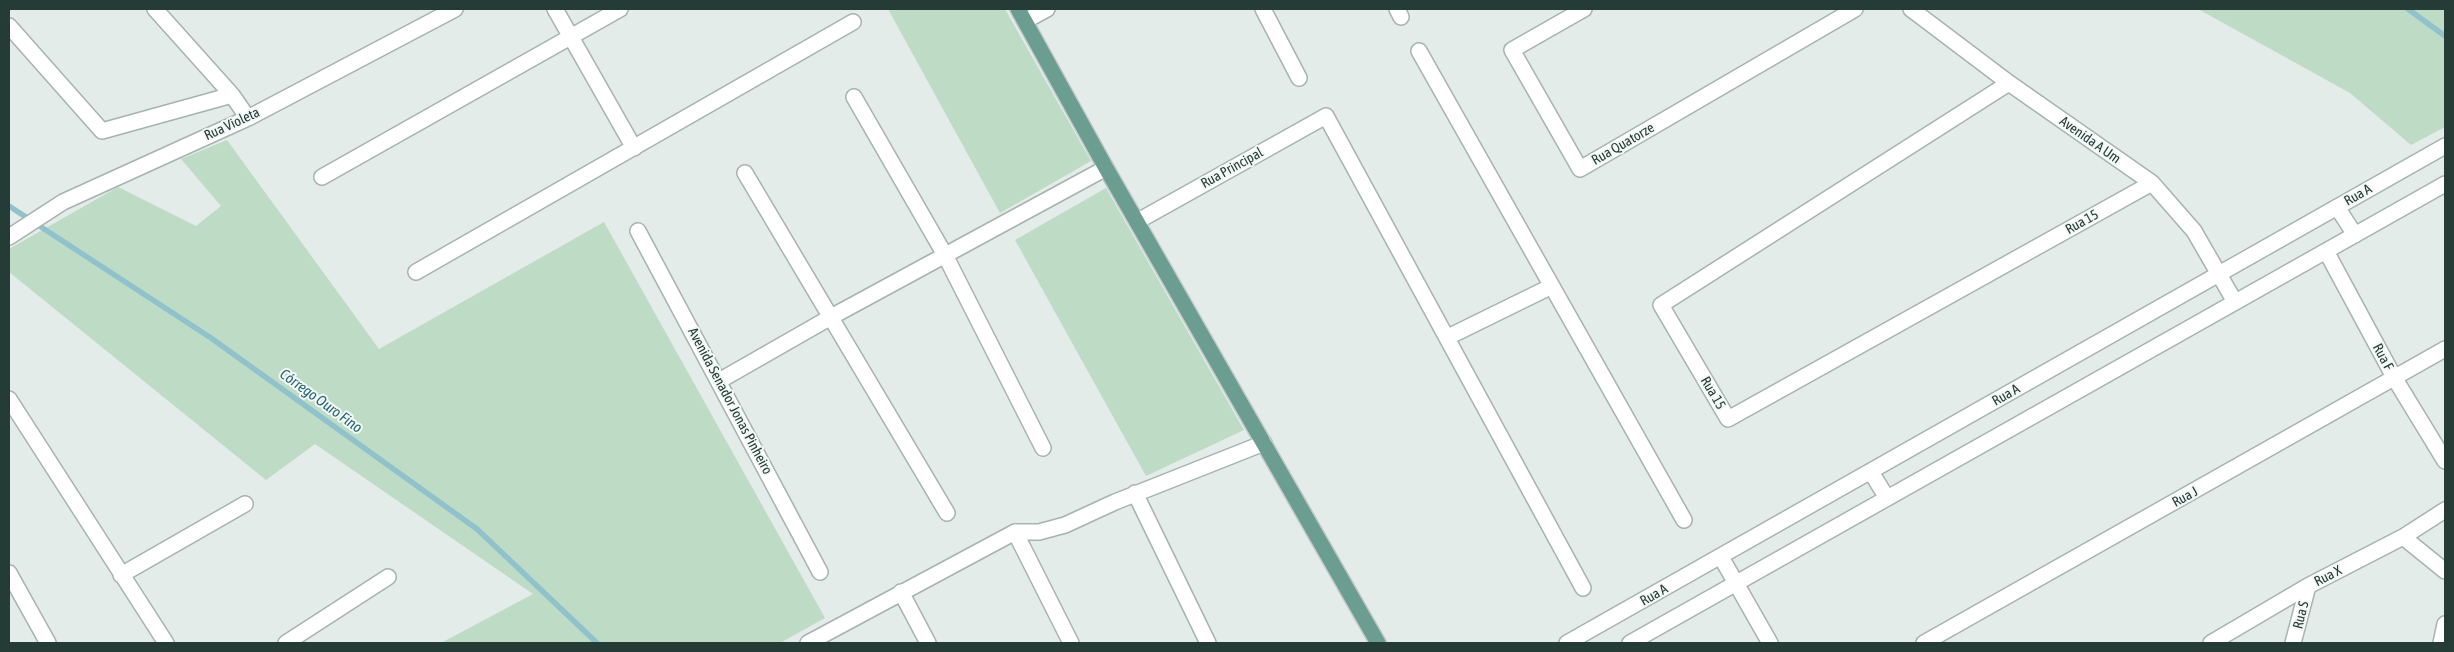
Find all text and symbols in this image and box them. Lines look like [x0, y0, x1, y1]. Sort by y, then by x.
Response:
street label: Rua Violeta [202, 104, 262, 144]
street label: Avenida A Um [2056, 113, 2124, 167]
street label: Rua Quatorze [1589, 119, 1657, 169]
street label: Rua Principal [1198, 144, 1266, 192]
street label: Rua A [2341, 180, 2375, 210]
street label: Rua 15 [2062, 206, 2102, 238]
street label: Avenida Senador Jonas Pinheiro [684, 325, 776, 477]
street label: Rua F [2369, 341, 2397, 373]
water label: Córrego Ouro Fino [276, 365, 366, 437]
street label: Rua 15 [1697, 373, 1729, 413]
street label: Rua A [1989, 380, 2023, 410]
street label: Rua J [2169, 483, 2201, 511]
street label: Rua X [2311, 562, 2345, 590]
street label: Rua A [1637, 580, 1671, 610]
street label: Rua S [2289, 599, 2313, 631]

